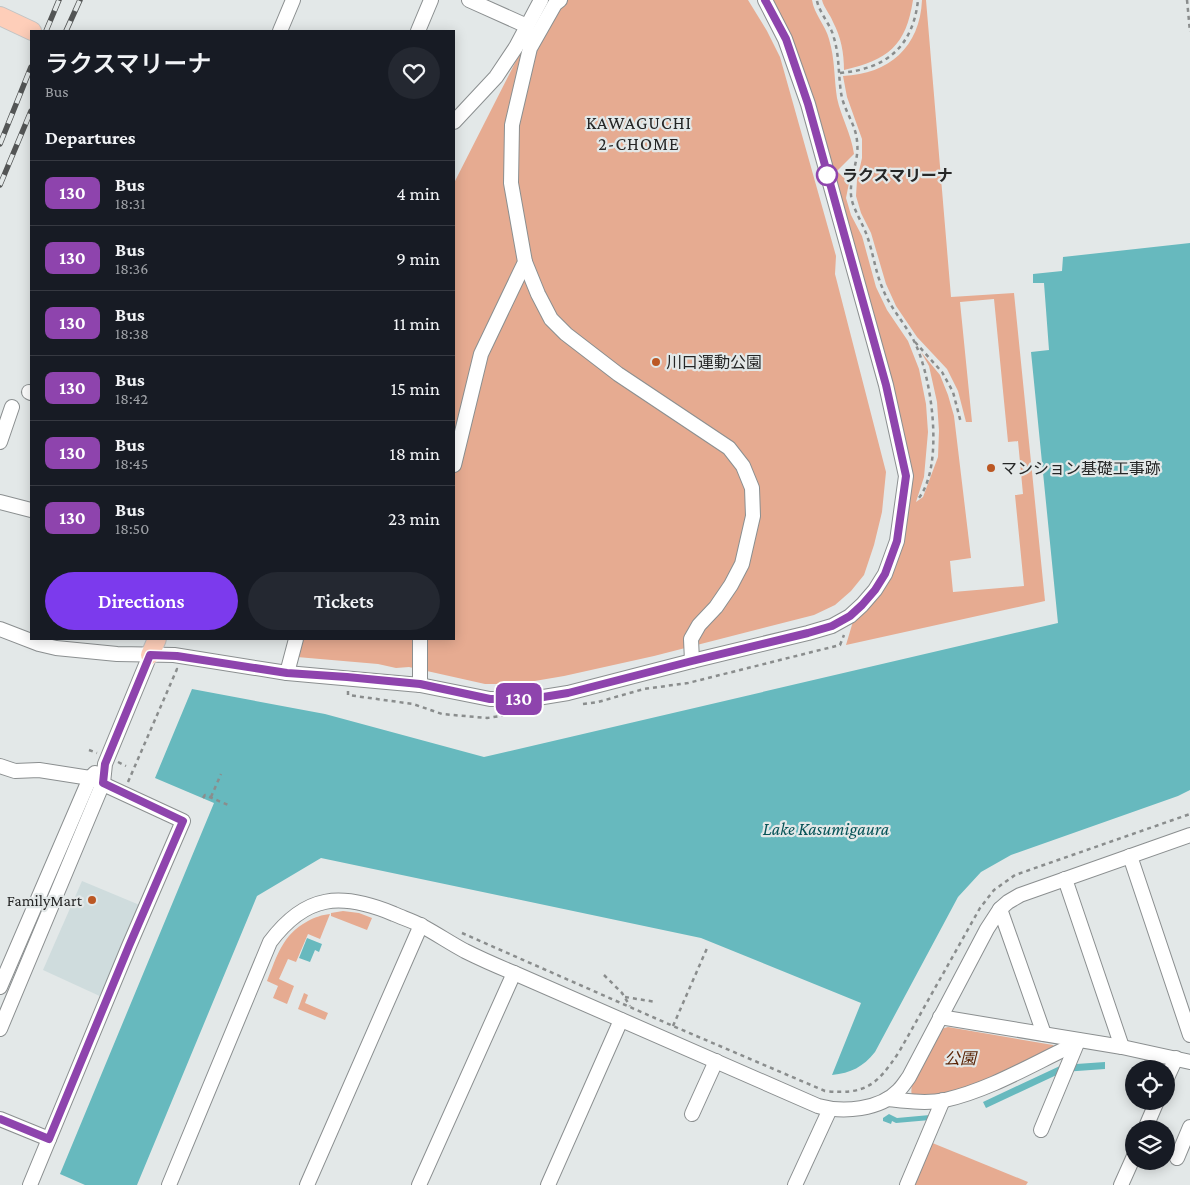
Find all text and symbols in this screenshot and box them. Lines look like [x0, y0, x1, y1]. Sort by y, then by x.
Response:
button: heart [388, 47, 440, 99]
text: ラクスマリーナ [45, 50, 212, 77]
text: Bus [45, 83, 69, 100]
district label: KAWAGUCHI 2-CHOME [586, 113, 692, 154]
text: Departures [45, 127, 136, 148]
marker: ラクスマリーナ [816, 164, 838, 186]
place label: ラクスマリーナ [842, 167, 953, 184]
text: Bus [115, 174, 145, 195]
text: 130 [59, 183, 86, 203]
text: 4 min [396, 183, 440, 204]
text: 18:31 [115, 195, 145, 212]
text: Bus [115, 239, 145, 260]
text: 130 [59, 248, 86, 268]
text: 9 min [396, 248, 440, 269]
text: 18:36 [115, 260, 148, 277]
text: Bus [115, 304, 145, 325]
text: 130 [59, 313, 86, 333]
text: 11 min [393, 313, 440, 334]
text: 18:38 [115, 325, 149, 342]
place label: 川口運動公園 [666, 354, 762, 371]
marker: 川口運動公園 [650, 356, 662, 368]
text: Bus [115, 369, 145, 390]
text: 130 [59, 378, 86, 398]
text: 15 min [391, 378, 440, 399]
text: 18:42 [115, 390, 148, 407]
text: Bus [115, 434, 145, 455]
text: 130 [59, 443, 86, 463]
text: 18 min [389, 443, 440, 464]
text: 18:45 [115, 455, 148, 472]
place label: マンション基礎工事跡 [1001, 460, 1161, 477]
marker: マンション基礎工事跡 [985, 462, 997, 474]
text: Bus [115, 499, 145, 520]
text: 130 [59, 508, 86, 528]
text: 23 min [388, 508, 440, 529]
text: 18:50 [115, 520, 149, 537]
button: Directions [45, 572, 238, 630]
button: Tickets [248, 572, 440, 630]
line badge: 130 [490, 683, 548, 715]
text: 130 [506, 689, 532, 709]
water label: Lake Kasumigaura [763, 819, 890, 839]
place label: FamilyMart [7, 892, 83, 910]
marker: FamilyMart [86, 894, 98, 906]
park label: 公園 [944, 1050, 978, 1067]
map controls [1125, 1060, 1175, 1170]
button: locate [1125, 1060, 1175, 1110]
button: layers [1125, 1120, 1175, 1170]

